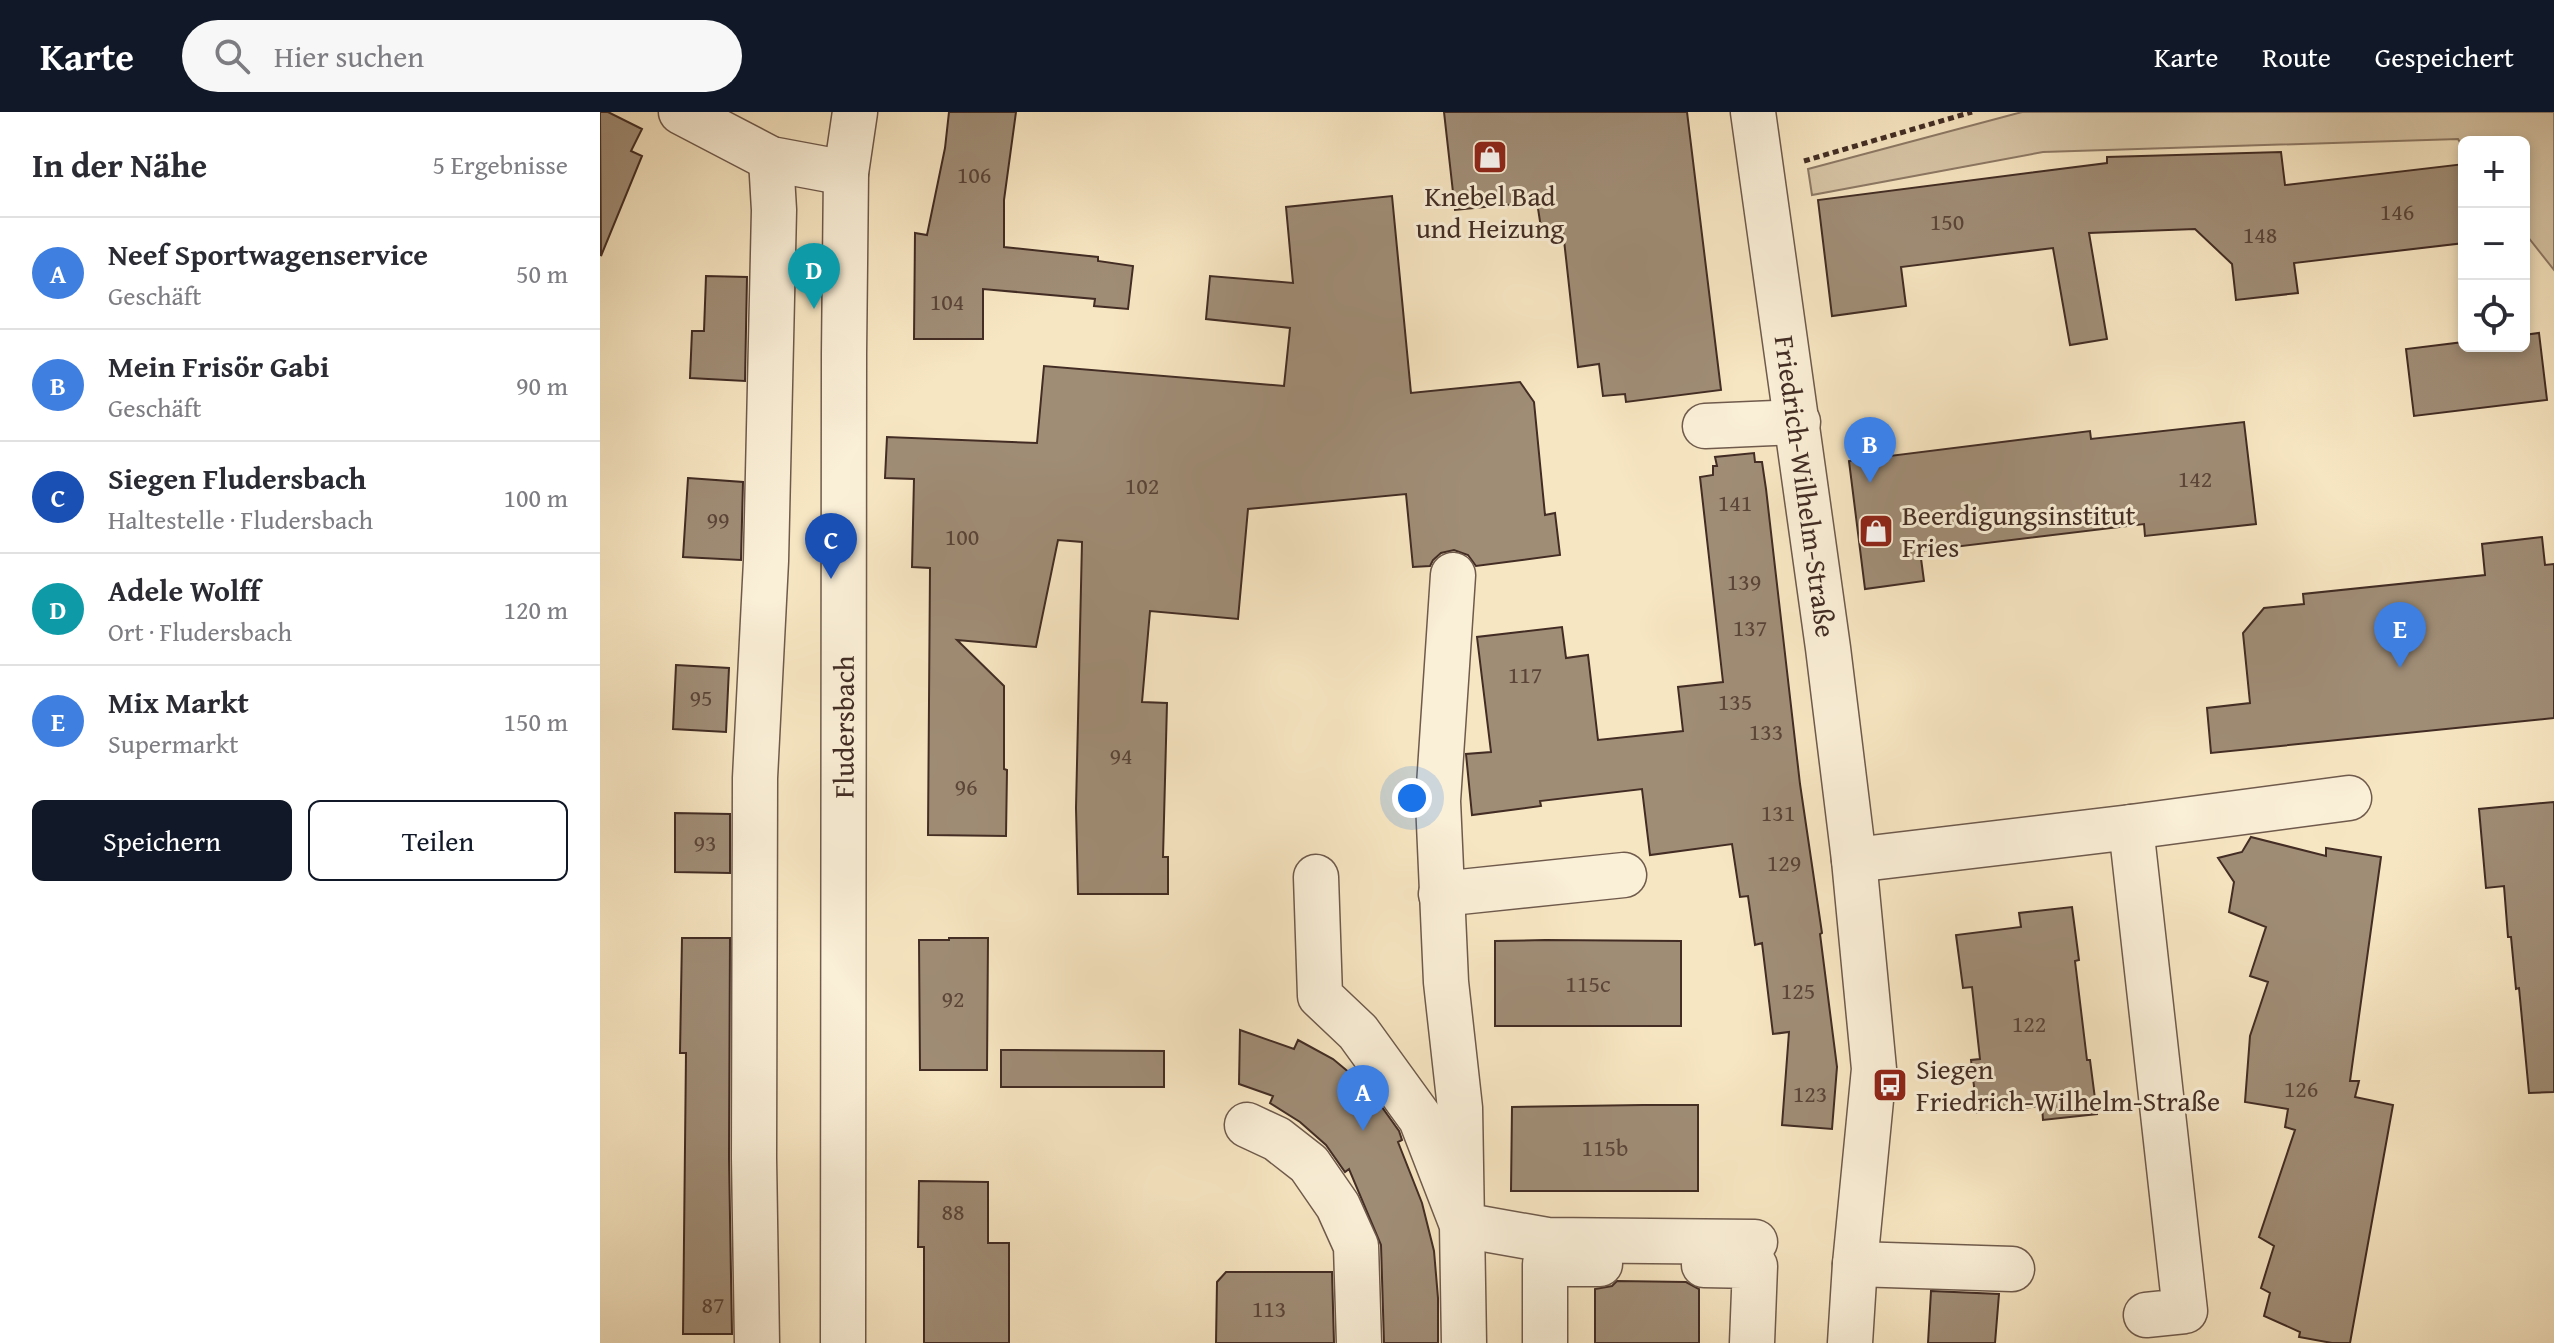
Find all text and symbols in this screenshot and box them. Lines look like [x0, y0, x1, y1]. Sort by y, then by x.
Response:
search box [182, 20, 742, 92]
text: Karte [40, 28, 134, 84]
icon: search [210, 34, 254, 78]
text: Hier suchen [274, 34, 424, 78]
text: Karte [2154, 36, 2218, 77]
text: Route [2262, 36, 2331, 77]
text: Gespeichert [2375, 36, 2514, 77]
map controls [2458, 136, 2530, 352]
button: + [2458, 136, 2530, 208]
shop icon: Knebel Bad und Heizung [1471, 138, 1509, 176]
text: In der Nähe [32, 140, 207, 189]
text: 5 Ergebnisse [433, 145, 568, 184]
house number: 106 [957, 157, 991, 192]
place label: Knebel Bad und Heizung [1416, 175, 1564, 248]
house number: 146 [2380, 194, 2414, 229]
house number: 150 [1930, 204, 1964, 239]
button: − [2458, 208, 2530, 280]
house number: 148 [2243, 217, 2277, 252]
text: Neef Sportwagenservice [108, 232, 428, 276]
pin: D [788, 243, 840, 309]
text: A [50, 254, 66, 293]
text: 50 m [516, 254, 568, 293]
text: Geschäft [108, 276, 201, 315]
button: locate [2458, 280, 2530, 352]
house number: 104 [930, 284, 964, 319]
street label: Friedrich-Wilhelm-Straße [1764, 333, 1847, 640]
text: Mein Frisör Gabi [108, 344, 329, 388]
text: B [50, 366, 66, 405]
text: 90 m [516, 366, 568, 405]
text: Geschäft [108, 388, 201, 427]
pin: B [1844, 417, 1896, 483]
text: Siegen Fludersbach [108, 456, 366, 500]
house number: 142 [2178, 461, 2212, 496]
house number: 102 [1125, 468, 1159, 503]
text: C [51, 478, 65, 517]
text: 100 m [503, 478, 568, 517]
house number: 141 [1718, 485, 1752, 520]
place label: Beerdigungsinstitut Fries [1902, 494, 2136, 567]
text: Haltestelle · Fludersbach [108, 500, 373, 539]
house number: 99 [706, 502, 730, 537]
shop icon: Beerdigungsinstitut Fries [1857, 512, 1895, 550]
pin: C [805, 513, 857, 579]
house number: 100 [945, 519, 979, 554]
house number: 139 [1727, 564, 1761, 599]
text: Adele Wolff [108, 568, 260, 612]
text: D [50, 590, 66, 629]
text: 120 m [503, 590, 568, 629]
pin: E [2374, 602, 2426, 668]
house number: 137 [1733, 610, 1767, 645]
text: Ort · Fludersbach [108, 612, 292, 651]
street label: Fludersbach [823, 655, 864, 798]
house number: 117 [1508, 657, 1542, 692]
text: Mix Markt [108, 680, 249, 724]
house number: 95 [689, 680, 713, 715]
house number: 135 [1718, 684, 1752, 719]
text: E [51, 702, 65, 741]
text: 150 m [503, 702, 568, 741]
house number: 133 [1749, 714, 1783, 749]
text: Supermarkt [108, 724, 238, 763]
house number: 94 [1109, 738, 1133, 773]
house number: 96 [954, 769, 978, 804]
your location [1392, 778, 1432, 818]
house number: 131 [1761, 795, 1795, 830]
button: Speichern [32, 800, 292, 881]
button: Teilen [308, 800, 568, 881]
house number: 93 [693, 825, 717, 860]
house number: 129 [1767, 845, 1801, 880]
house number: 115c [1565, 966, 1611, 1001]
house number: 125 [1781, 973, 1815, 1008]
house number: 92 [941, 981, 965, 1016]
house number: 122 [2012, 1006, 2046, 1041]
place label: Siegen Friedrich-Wilhelm-Straße [1916, 1048, 2220, 1121]
pin: A [1337, 1065, 1389, 1131]
bus stop icon: Siegen Friedrich-Wilhelm-Straße [1871, 1066, 1909, 1104]
house number: 126 [2284, 1071, 2318, 1106]
house number: 123 [1793, 1076, 1827, 1111]
house number: 115b [1581, 1130, 1629, 1165]
house number: 88 [941, 1194, 965, 1229]
house number: 87 [701, 1287, 725, 1322]
house number: 113 [1252, 1291, 1286, 1326]

